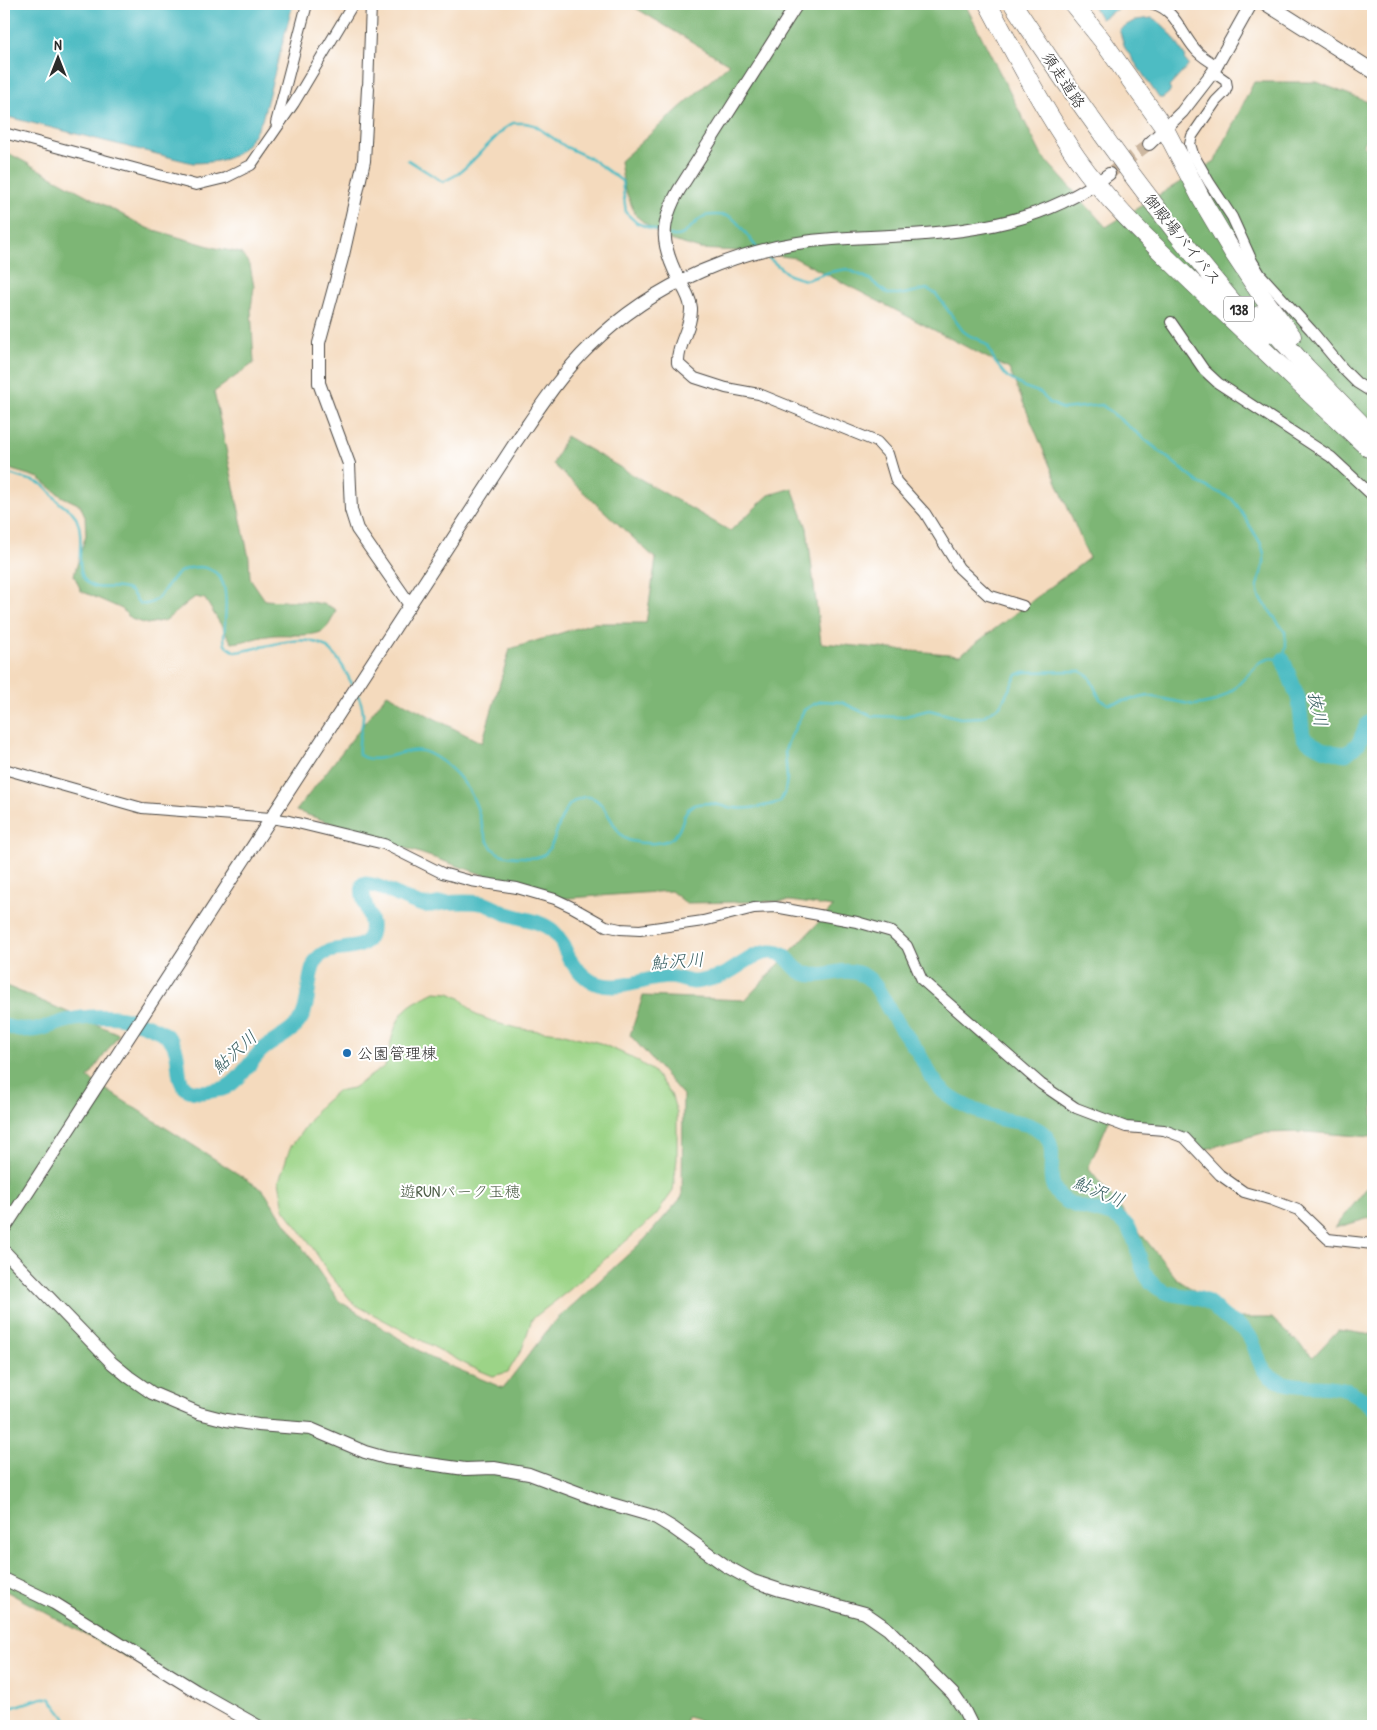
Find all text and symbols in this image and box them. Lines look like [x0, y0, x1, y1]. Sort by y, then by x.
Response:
north arrow [32, 32, 82, 82]
text: N [54, 35, 62, 54]
street label: 須走道路 [1037, 47, 1091, 113]
street label: 御殿場バイパス [1139, 189, 1227, 289]
road number: 138 [1224, 296, 1254, 322]
water label: 抜川 [1302, 689, 1334, 729]
water label: 鮎沢川 [649, 947, 705, 975]
water label: 鮎沢川 [206, 1025, 262, 1079]
place label: 公園管理棟 [357, 1042, 437, 1064]
marker: 公園管理棟 [341, 1047, 353, 1059]
water label: 鮎沢川 [1069, 1169, 1129, 1213]
park label: 遊RUNパーク玉穂 [400, 1180, 520, 1202]

